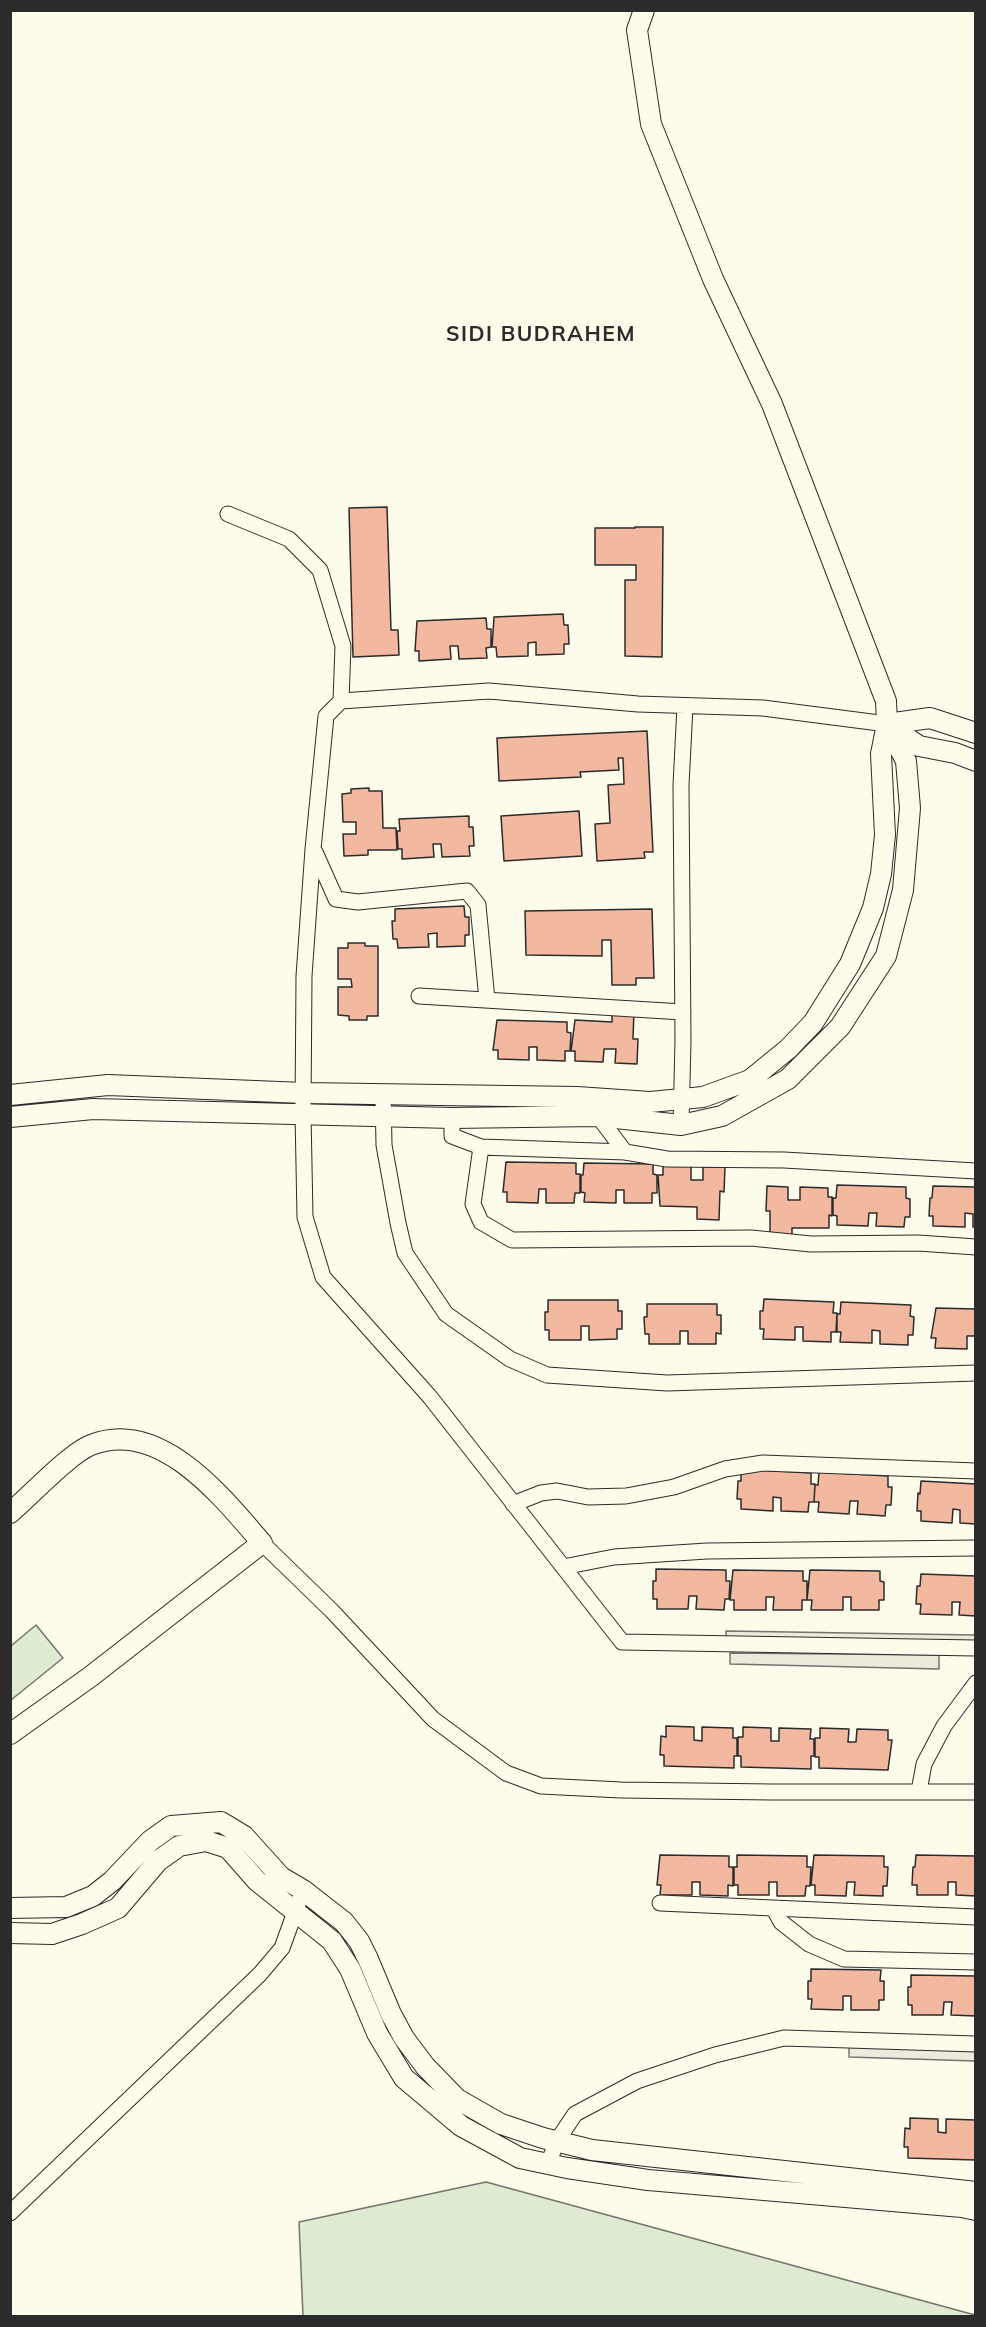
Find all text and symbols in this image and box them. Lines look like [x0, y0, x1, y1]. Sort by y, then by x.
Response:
district label: SIDI BUDRAHEM [446, 322, 636, 348]

